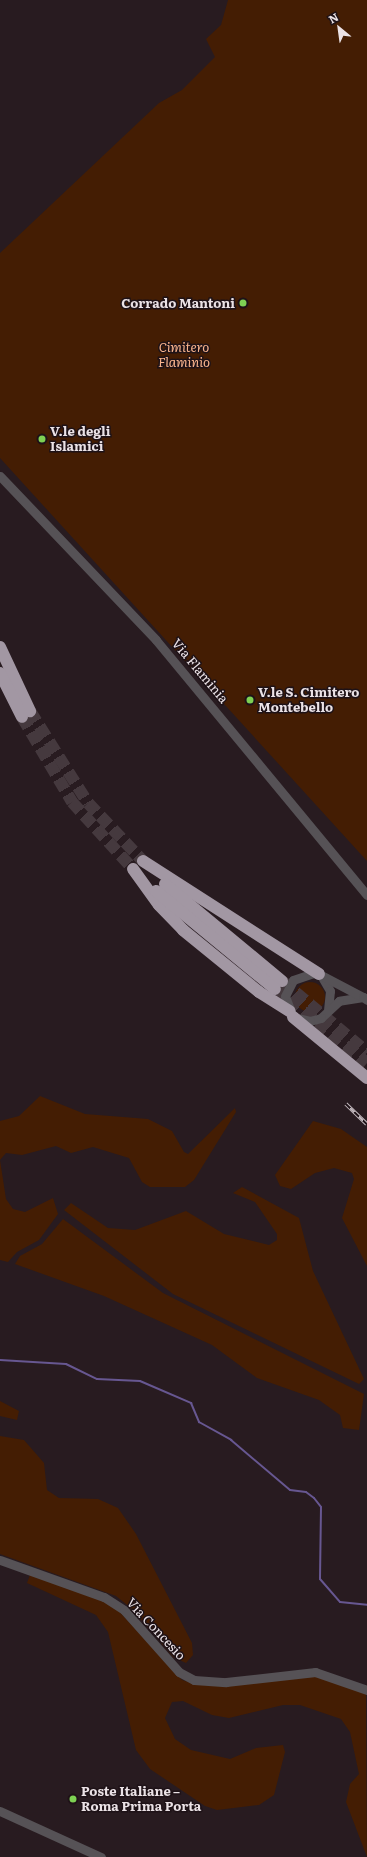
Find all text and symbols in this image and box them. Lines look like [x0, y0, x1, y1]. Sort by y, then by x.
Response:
north arrow [319, 8, 359, 48]
text: N [325, 8, 341, 27]
place label: Corrado Mantoni [121, 295, 235, 311]
marker: Corrado Mantoni [238, 298, 248, 308]
park label: Cimitero Flaminio [158, 340, 210, 371]
place label: V.le degli Islamici [50, 424, 111, 455]
marker: V.le degli Islamici [37, 434, 47, 444]
street label: Via Flaminia [169, 636, 231, 706]
place label: V.le S. Cimitero Montebello [258, 685, 359, 716]
marker: V.le S. Cimitero Montebello [245, 695, 255, 705]
street label: Via Concesio [123, 1595, 189, 1663]
place label: Poste Italiane – Roma Prima Porta [81, 1784, 201, 1815]
marker: Poste Italiane – Roma Prima Porta [68, 1794, 78, 1804]

